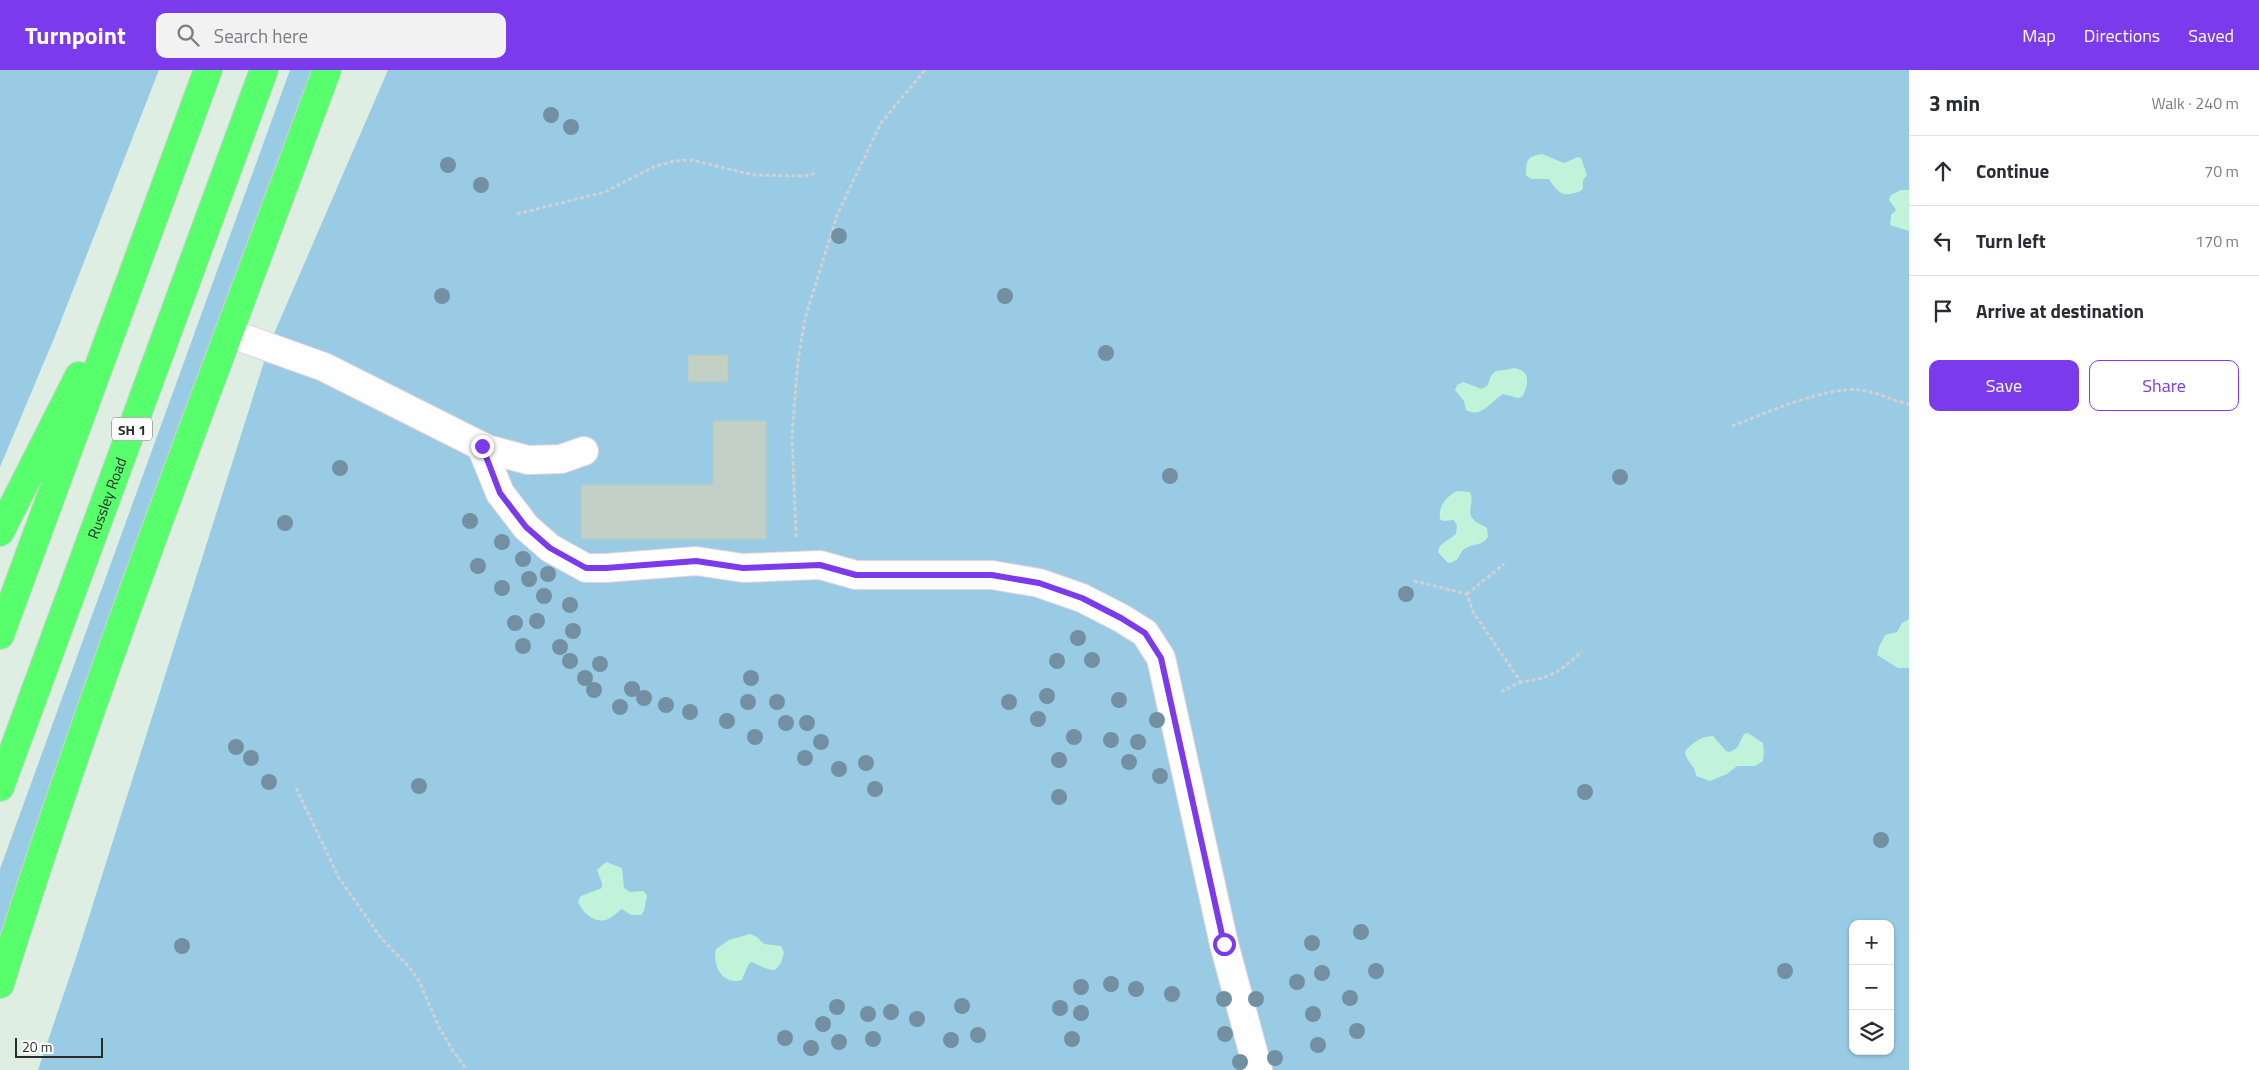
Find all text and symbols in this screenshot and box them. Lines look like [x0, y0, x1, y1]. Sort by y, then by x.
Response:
search box [156, 13, 506, 58]
text: Turnpoint [25, 17, 126, 53]
icon: search [174, 21, 202, 49]
text: Search here [214, 21, 308, 50]
text: Map [2022, 22, 2056, 49]
text: Directions [2084, 22, 2160, 49]
text: Saved [2188, 22, 2234, 49]
text: 3 min [1929, 87, 1980, 119]
text: Walk · 240 m [2151, 91, 2239, 115]
text: Continue [1976, 156, 2049, 185]
icon: ahead [1929, 157, 1957, 185]
text: 70 m [2204, 159, 2239, 183]
text: Turn left [1976, 226, 2046, 255]
icon: left [1929, 227, 1957, 255]
text: 170 m [2195, 229, 2239, 253]
text: Arrive at destination [1976, 296, 2144, 325]
icon: arrive [1929, 297, 1957, 325]
button: Save [1929, 360, 2079, 411]
button: Share [2089, 360, 2239, 411]
road number: SH 1 [112, 418, 152, 440]
route end [471, 435, 494, 458]
street label: Russley Road [81, 454, 132, 542]
map controls [1849, 920, 1894, 1055]
button: + [1849, 920, 1894, 965]
route start [1213, 933, 1236, 956]
button: − [1849, 965, 1894, 1010]
button: layers [1849, 1010, 1894, 1055]
scale bar [15, 1035, 102, 1058]
text: 20 m [22, 1036, 52, 1057]

